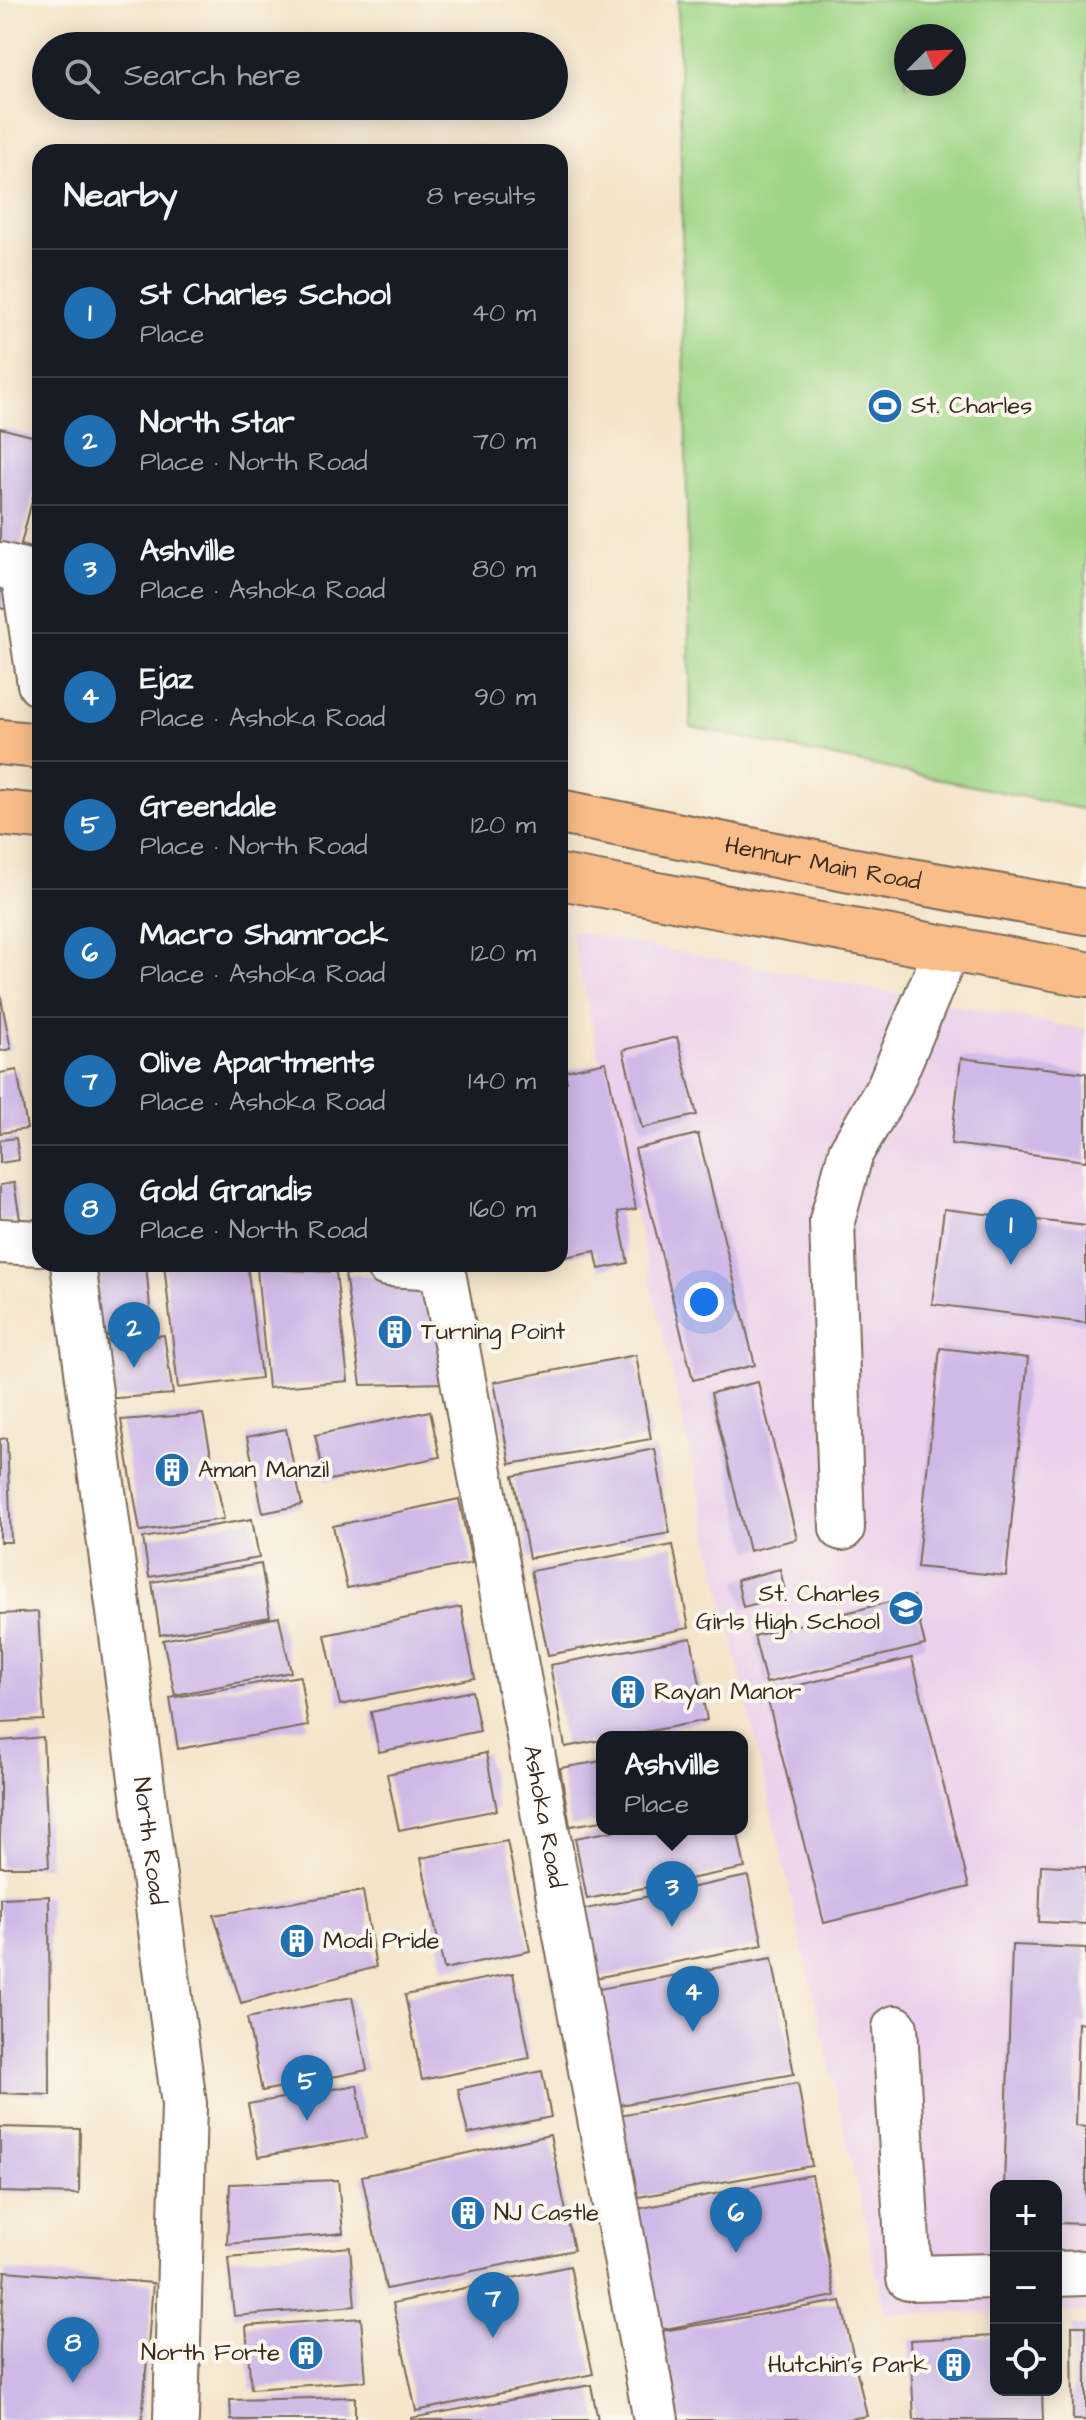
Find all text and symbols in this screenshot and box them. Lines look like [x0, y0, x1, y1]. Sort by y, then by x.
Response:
north arrow [894, 24, 966, 96]
search box [32, 32, 568, 120]
icon: search [60, 54, 104, 98]
text: Search here [124, 55, 301, 97]
text: Nearby [64, 172, 178, 220]
text: 8 results [426, 178, 536, 214]
text: St Charles School [140, 274, 391, 316]
text: 1 [88, 295, 92, 331]
text: 40 m [471, 295, 536, 331]
text: Place [140, 316, 204, 352]
sports icon: St. Charles [866, 387, 904, 425]
place label: St. Charles [911, 389, 1032, 423]
text: North Star [140, 402, 294, 444]
text: 2 [83, 423, 97, 459]
text: 70 m [473, 423, 536, 459]
text: Place · North Road [140, 444, 368, 480]
text: Ashville [140, 530, 235, 572]
text: 3 [83, 551, 97, 587]
text: 80 m [472, 551, 536, 587]
text: Place · Ashoka Road [140, 572, 385, 608]
text: Ejaz [140, 658, 193, 700]
text: 4 [81, 679, 99, 715]
text: 90 m [474, 679, 536, 715]
text: Place · Ashoka Road [140, 700, 385, 736]
text: Greendale [140, 786, 276, 828]
text: 5 [81, 807, 99, 843]
text: 120 m [471, 807, 536, 843]
text: Place · North Road [140, 828, 368, 864]
street label: Hennur Main Road [722, 828, 924, 899]
text: Macro Shamrock [140, 914, 388, 956]
text: 6 [82, 935, 98, 971]
text: 120 m [471, 935, 536, 971]
text: Place · Ashoka Road [140, 956, 385, 992]
text: Olive Apartments [140, 1042, 375, 1084]
text: 7 [82, 1063, 98, 1099]
text: 140 m [468, 1063, 536, 1099]
text: Place · Ashoka Road [140, 1084, 385, 1120]
text: Gold Grandis [140, 1170, 312, 1212]
text: 8 [82, 1191, 98, 1227]
text: 160 m [469, 1191, 536, 1227]
pin: 1 [985, 1199, 1037, 1265]
text: Place · North Road [140, 1212, 368, 1248]
your location [684, 1282, 724, 1322]
pin: 2 [108, 1302, 160, 1368]
building icon: Turning Point [376, 1313, 414, 1351]
place label: Turning Point [421, 1315, 565, 1350]
building icon: Aman Manzil [153, 1451, 191, 1489]
place label: Aman Manzil [198, 1453, 329, 1487]
place label: St. Charles Girls High School [696, 1577, 880, 1640]
school or university icon: St. Charles Girls High School [887, 1589, 925, 1627]
building icon: Rayan Manor [609, 1673, 647, 1711]
place label: Rayan Manor [654, 1675, 801, 1710]
popup [596, 1731, 748, 1835]
street label: Ashoka Road [514, 1742, 574, 1891]
text: Ashville [625, 1744, 719, 1786]
street label: North Road [124, 1775, 174, 1907]
text: Place [625, 1786, 689, 1822]
pin: 3 [646, 1861, 698, 1927]
building icon: Modi Pride [278, 1922, 316, 1960]
place label: Modi Pride [323, 1924, 439, 1958]
pin: 4 [667, 1966, 719, 2032]
pin: 5 [281, 2055, 333, 2121]
map controls [990, 2180, 1062, 2396]
button: + [990, 2180, 1062, 2252]
pin: 6 [710, 2187, 762, 2253]
building icon: NJ Castle [449, 2194, 487, 2232]
place label: NJ Castle [494, 2196, 599, 2230]
button: − [990, 2252, 1062, 2324]
pin: 7 [467, 2272, 519, 2338]
pin: 8 [47, 2317, 99, 2383]
button: locate [990, 2324, 1062, 2396]
building icon: North Forte [287, 2334, 325, 2372]
place label: North Forte [141, 2336, 280, 2370]
building icon: Hutchin's Park [935, 2346, 973, 2384]
place label: Hutchin's Park [768, 2348, 928, 2382]

